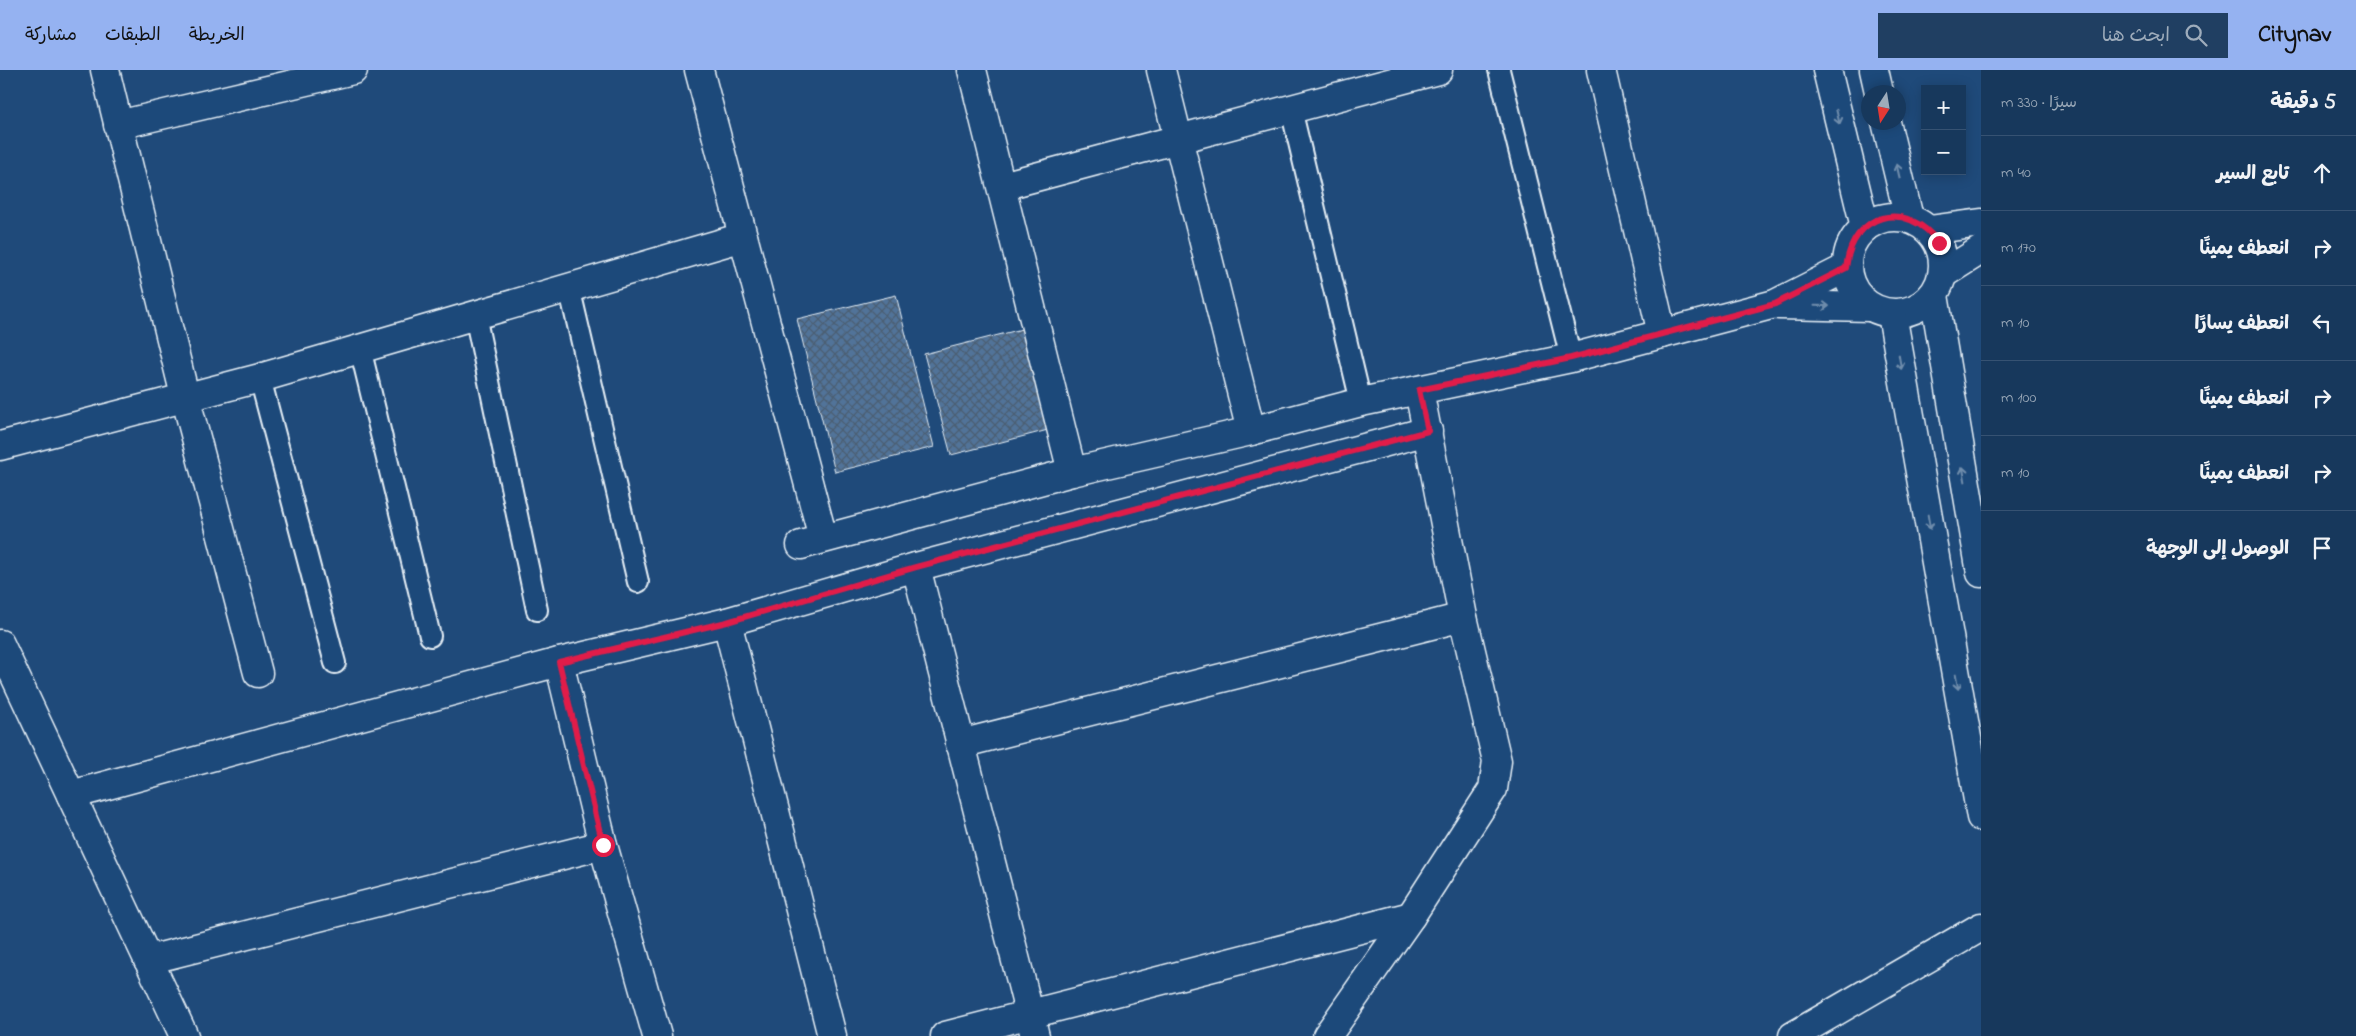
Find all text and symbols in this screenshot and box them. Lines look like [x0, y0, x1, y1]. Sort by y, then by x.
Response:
search box [1878, 13, 2228, 58]
text: Citynav [2258, 18, 2331, 53]
icon: search [2182, 21, 2210, 49]
text: مشاركة [25, 23, 77, 49]
text: الطبقات [105, 23, 161, 49]
text: الخريطة [189, 23, 245, 49]
text: ابحث هنا [2102, 23, 2170, 50]
north arrow [1861, 85, 1906, 130]
map controls [1921, 85, 1966, 175]
button: + [1921, 85, 1966, 130]
text: 5 دقيقة [2270, 88, 2336, 118]
text: سيرًا · 330 m [2001, 91, 2077, 115]
one-way arrow [1834, 109, 1843, 125]
button: − [1921, 130, 1966, 175]
icon: ahead [2308, 159, 2336, 187]
text: 40 m [2001, 161, 2031, 185]
text: تابع السير [2217, 161, 2289, 188]
one-way arrow [1893, 163, 1902, 179]
route end [1928, 232, 1951, 255]
icon: right [2308, 234, 2336, 262]
text: 170 m [2001, 236, 2036, 260]
text: انعطف يمينًا [2199, 236, 2289, 263]
one-way arrow [1814, 301, 1830, 310]
icon: left [2308, 309, 2336, 337]
text: 10 m [2001, 311, 2029, 335]
text: انعطف يسارًا [2194, 311, 2289, 338]
one-way arrow [1896, 353, 1906, 369]
icon: right [2308, 384, 2336, 412]
text: 100 m [2001, 386, 2036, 410]
text: انعطف يمينًا [2199, 386, 2289, 413]
icon: right [2308, 459, 2336, 487]
text: 10 m [2001, 461, 2029, 485]
text: انعطف يمينًا [2199, 461, 2289, 488]
one-way arrow [1959, 466, 1969, 482]
one-way arrow [1924, 513, 1934, 529]
icon: arrive [2308, 534, 2336, 562]
text: الوصول إلى الوجهة [2146, 536, 2289, 563]
one-way arrow [1953, 673, 1963, 689]
route start [592, 834, 615, 857]

